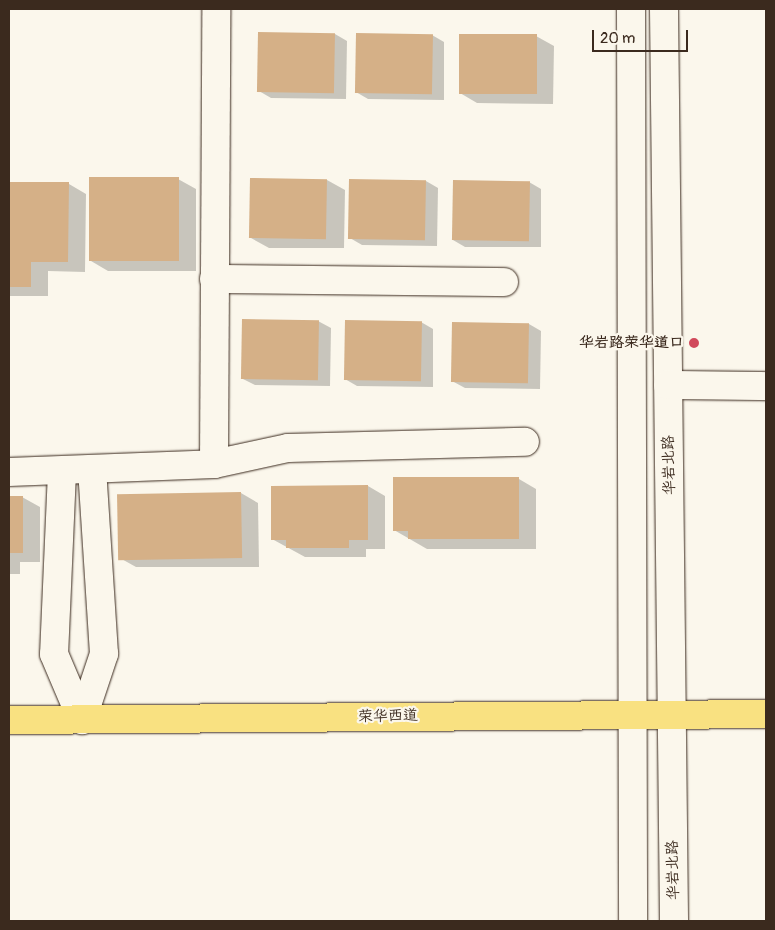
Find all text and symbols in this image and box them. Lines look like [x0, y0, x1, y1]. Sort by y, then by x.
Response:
scale bar [595, 20, 691, 52]
text: 20 m [600, 29, 635, 48]
place label: 华岩路荣华道口 [579, 334, 684, 352]
marker: 华岩路荣华道口 [688, 337, 700, 349]
street label: 华岩北路 [659, 435, 679, 495]
street label: 荣华西道 [358, 706, 418, 726]
street label: 华岩北路 [663, 840, 683, 900]

